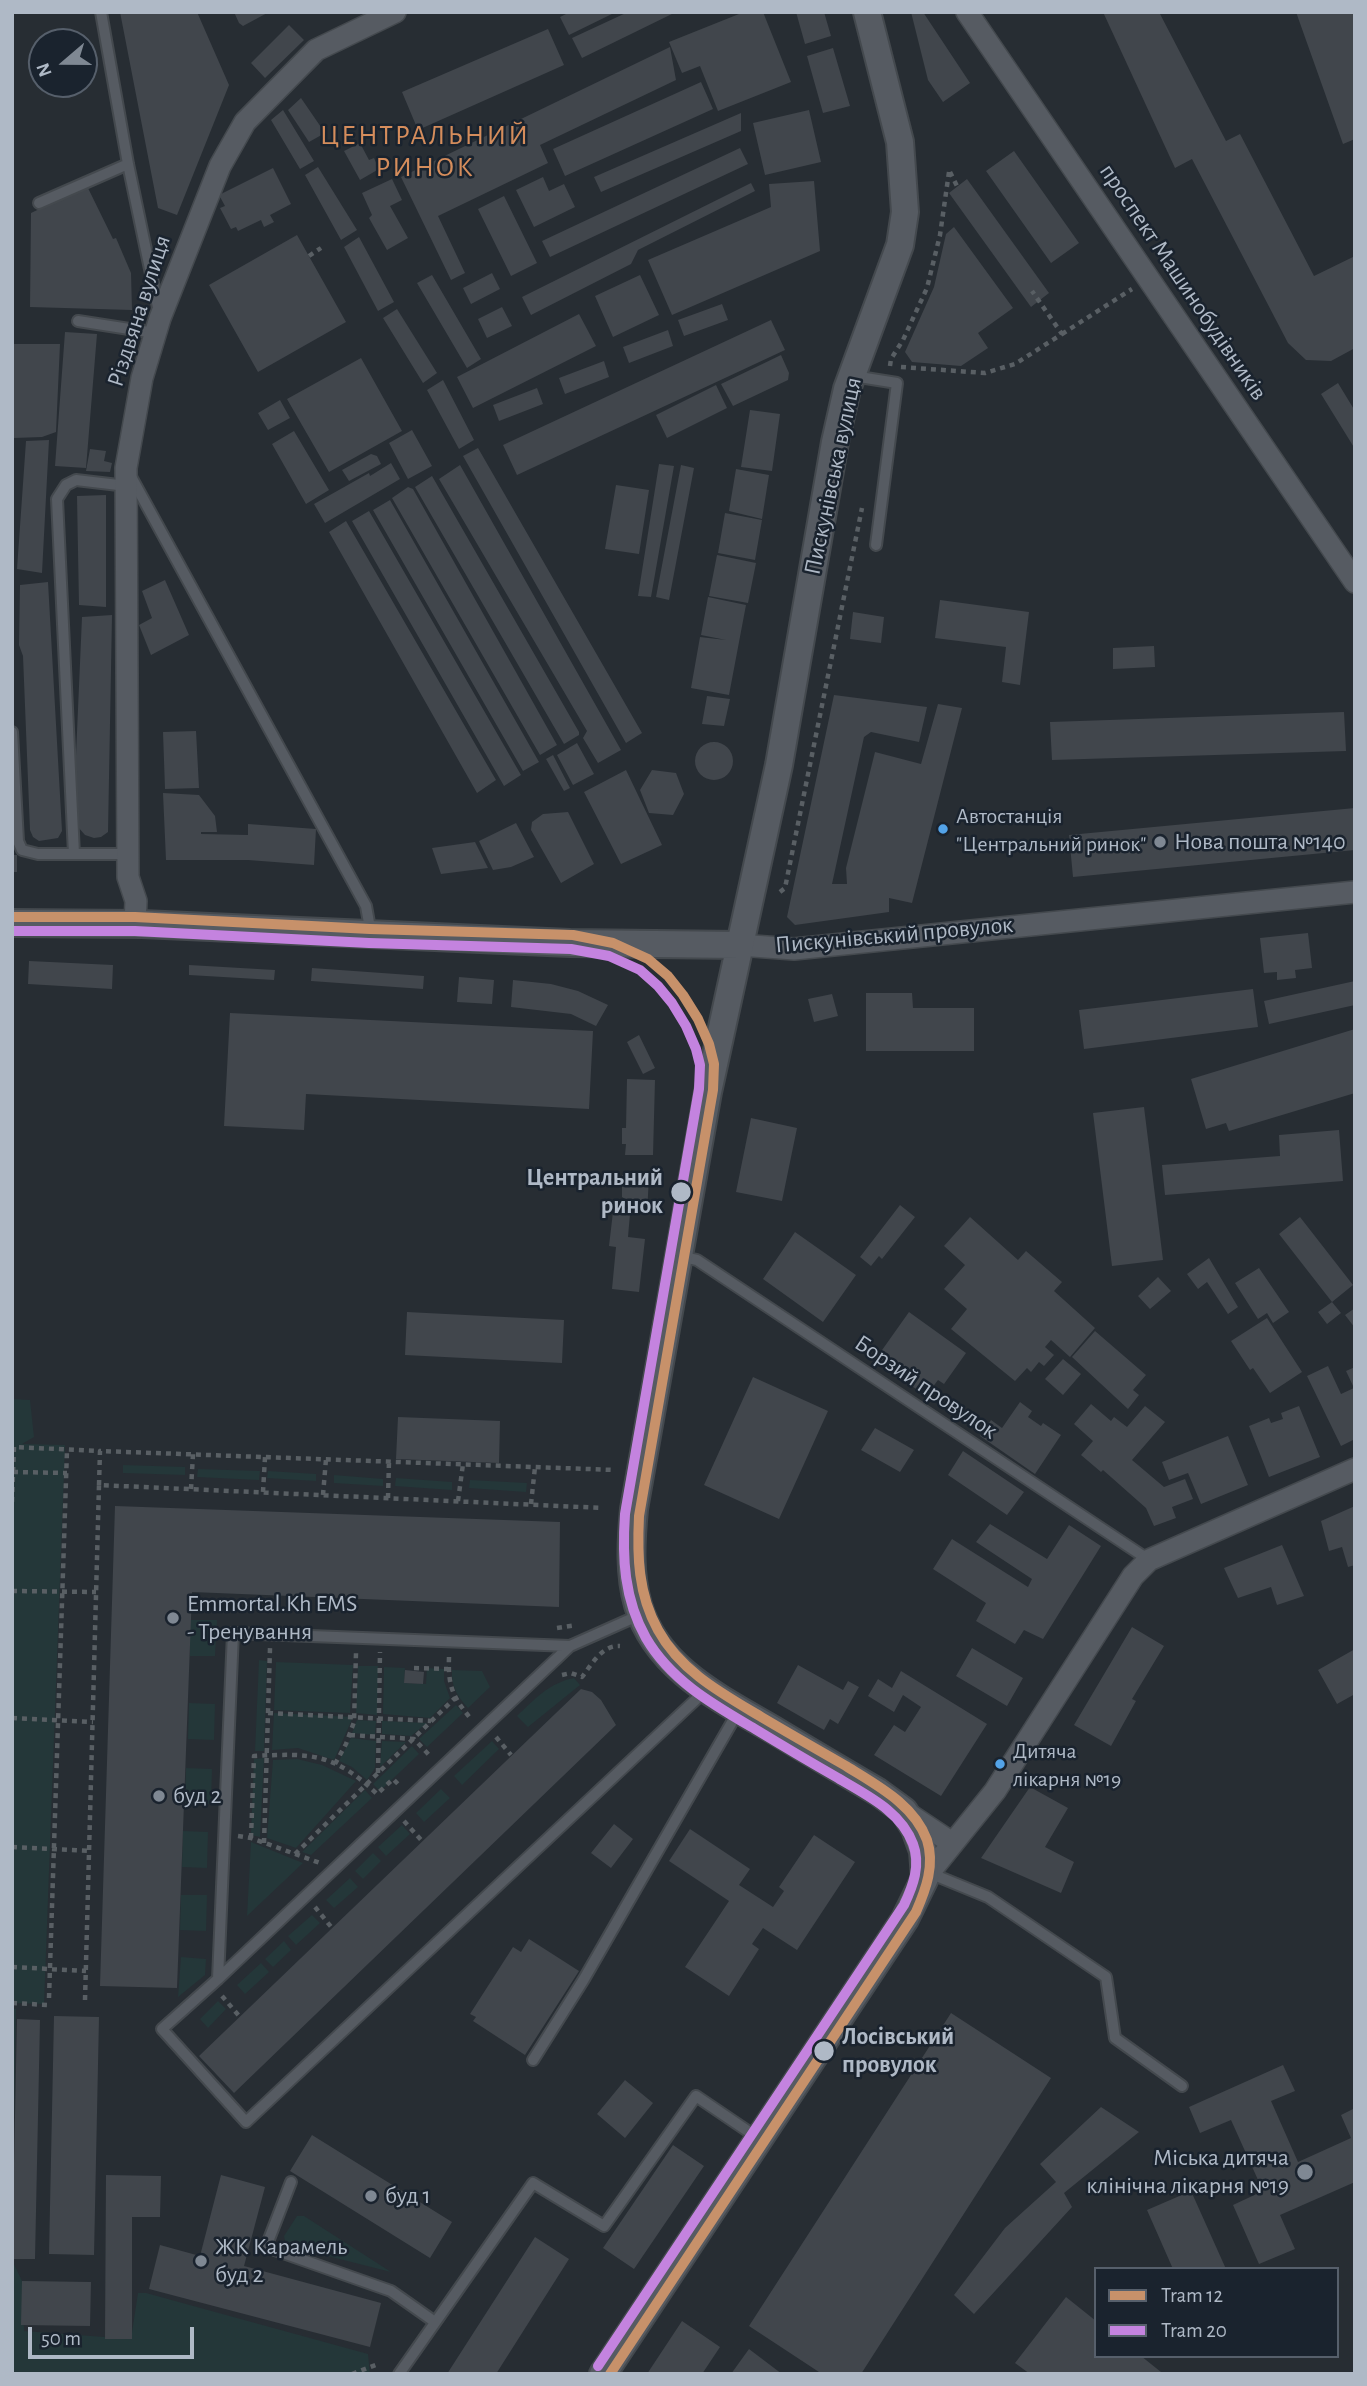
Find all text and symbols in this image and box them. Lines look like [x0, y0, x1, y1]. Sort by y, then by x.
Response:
north arrow [28, 28, 98, 98]
text: N [33, 60, 56, 79]
district label: ЦЕНТРАЛЬНИЙ РИНОК [321, 119, 529, 185]
street label: проспект Машинобудівників [1093, 158, 1273, 406]
street label: Різдвяна вулиця [101, 232, 177, 390]
street label: Пискунівська вулиця [798, 374, 868, 578]
place label: Автостанція "Центральний ринок" [956, 803, 1146, 854]
marker: Автостанція "Центральний ринок" [936, 822, 950, 836]
place label: Нова пошта №140 [1174, 828, 1346, 856]
marker: Нова пошта №140 [1152, 834, 1168, 850]
street label: Пискунівський провулок [774, 910, 1014, 960]
place label: Центральний ринок [526, 1164, 663, 1220]
marker: Центральний ринок [669, 1180, 693, 1204]
street label: Борзий провулок [849, 1328, 1003, 1446]
place label: Emmortal.Kh EMS - Тренування [187, 1590, 357, 1646]
marker: Emmortal.Kh EMS - Тренування [165, 1610, 181, 1626]
place label: Дитяча лікарня №19 [1013, 1738, 1121, 1790]
marker: Дитяча лікарня №19 [993, 1757, 1007, 1771]
place label: буд 2 [173, 1782, 221, 1810]
marker: буд 2 [151, 1788, 167, 1804]
place label: Лосівський провулок [842, 2023, 954, 2079]
marker: Лосівський провулок [812, 2039, 836, 2063]
place label: Міська дитяча клінічна лікарня №19 [1086, 2144, 1289, 2200]
marker: Міська дитяча клінічна лікарня №19 [1295, 2162, 1315, 2182]
place label: буд 1 [385, 2182, 431, 2210]
marker: буд 1 [363, 2188, 379, 2204]
place label: ЖК Карамель буд 2 [215, 2233, 347, 2289]
marker: ЖК Карамель буд 2 [193, 2253, 209, 2269]
legend [1094, 2267, 1339, 2358]
text: Tram 12 [1161, 2285, 1223, 2306]
scale bar [32, 2312, 198, 2356]
text: Tram 20 [1161, 2320, 1227, 2341]
text: 50 m [41, 2328, 81, 2349]

